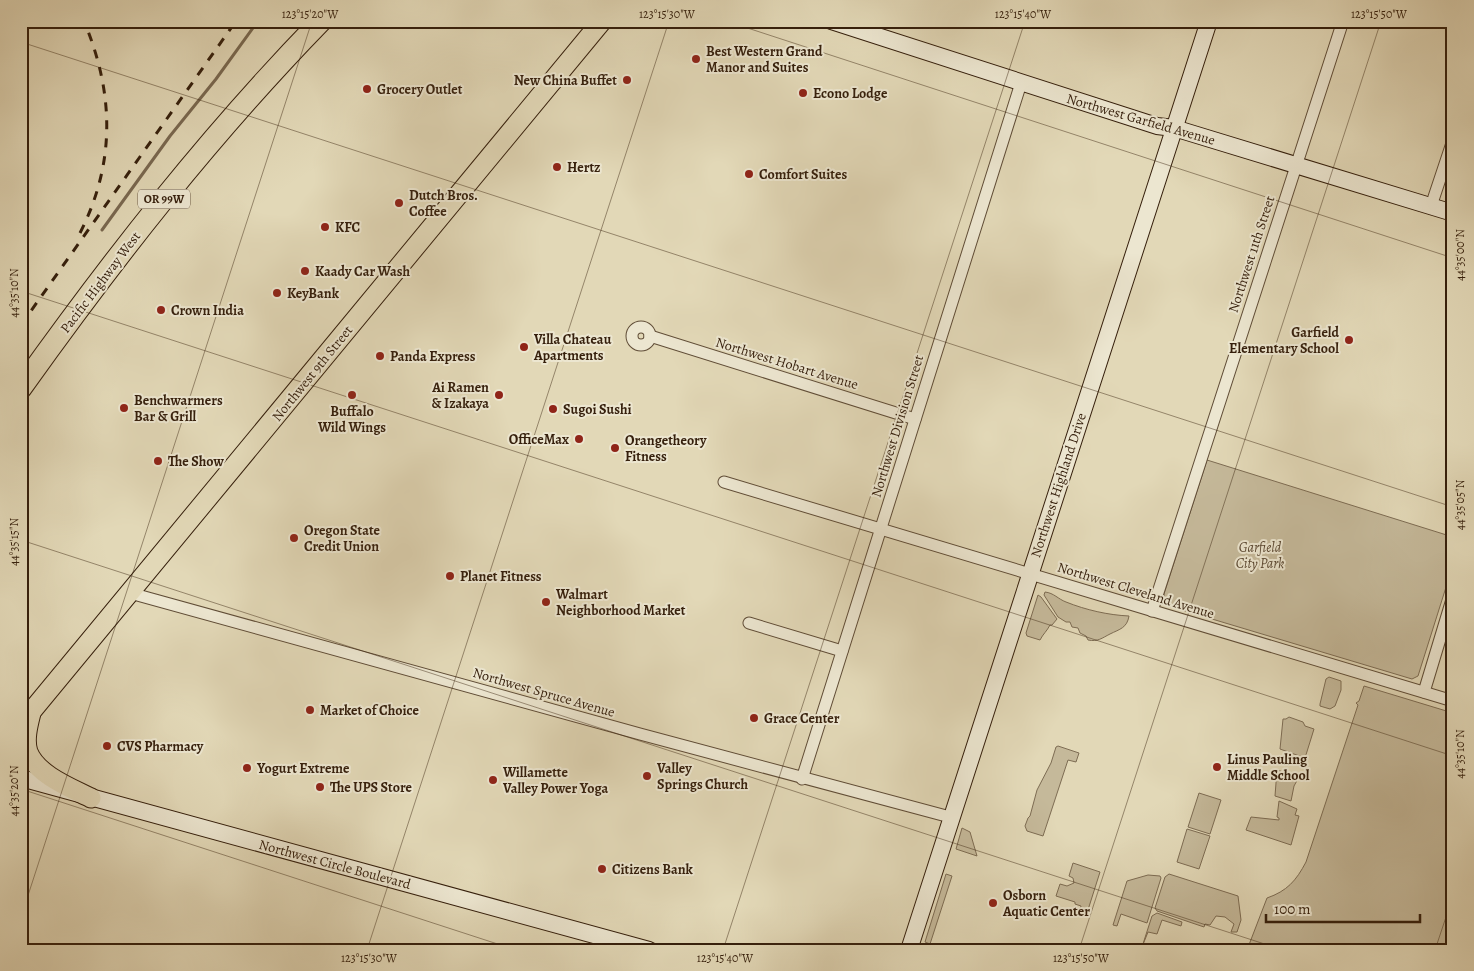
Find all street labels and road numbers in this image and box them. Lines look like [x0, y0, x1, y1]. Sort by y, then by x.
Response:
street label: Northwest Garfield Avenue [1064, 89, 1217, 150]
road number: OR 99W [138, 190, 190, 208]
street label: Northwest 11th Street [1224, 193, 1279, 315]
street label: Pacific Highway West [56, 227, 145, 337]
street label: Northwest 9th Street [268, 321, 357, 425]
street label: Northwest Hobart Avenue [713, 333, 861, 394]
street label: Northwest Division Street [867, 352, 928, 500]
street label: Northwest Highland Drive [1026, 410, 1091, 560]
street label: Northwest Cleveland Avenue [1055, 558, 1217, 623]
street label: Northwest Spruce Avenue [471, 663, 617, 722]
street label: Northwest Circle Boulevard [257, 835, 413, 894]

